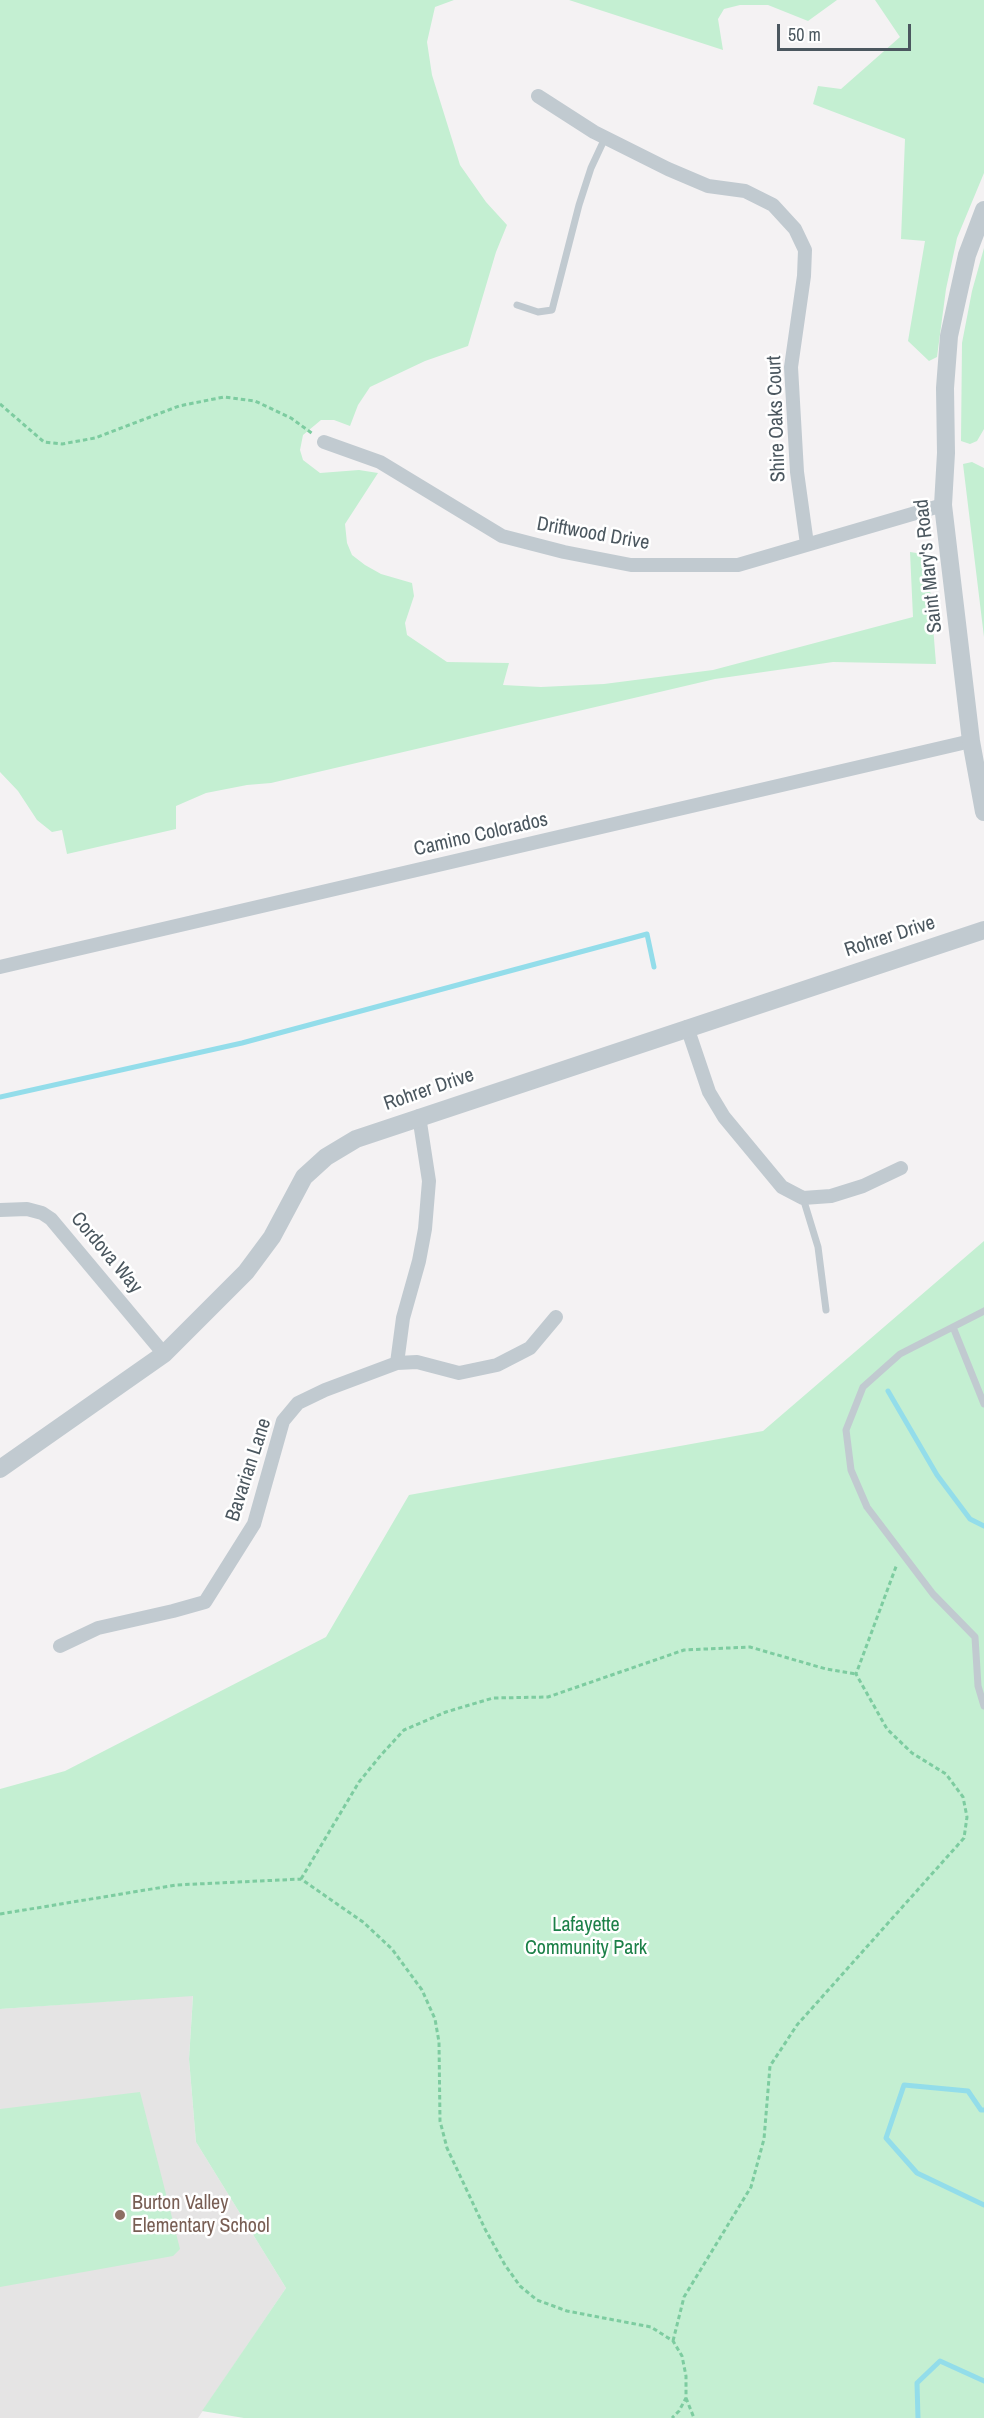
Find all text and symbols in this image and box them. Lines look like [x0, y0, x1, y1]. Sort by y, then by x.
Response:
scale bar [780, 12, 914, 50]
text: 50 m [788, 22, 821, 47]
street label: Shire Oaks Court [763, 355, 791, 483]
street label: Saint Mary's Road [910, 498, 948, 634]
street label: Driftwood Drive [535, 512, 651, 556]
street label: Camino Colorados [412, 808, 550, 862]
street label: Rohrer Drive [842, 911, 938, 963]
street label: Rohrer Drive [381, 1063, 477, 1117]
street label: Cordova Way [65, 1207, 147, 1299]
street label: Bavarian Lane [221, 1416, 277, 1524]
park label: Lafayette Community Park [525, 1914, 647, 1961]
place label: Burton Valley Elementary School [132, 2192, 270, 2239]
marker: Burton Valley Elementary School [113, 2208, 127, 2222]

